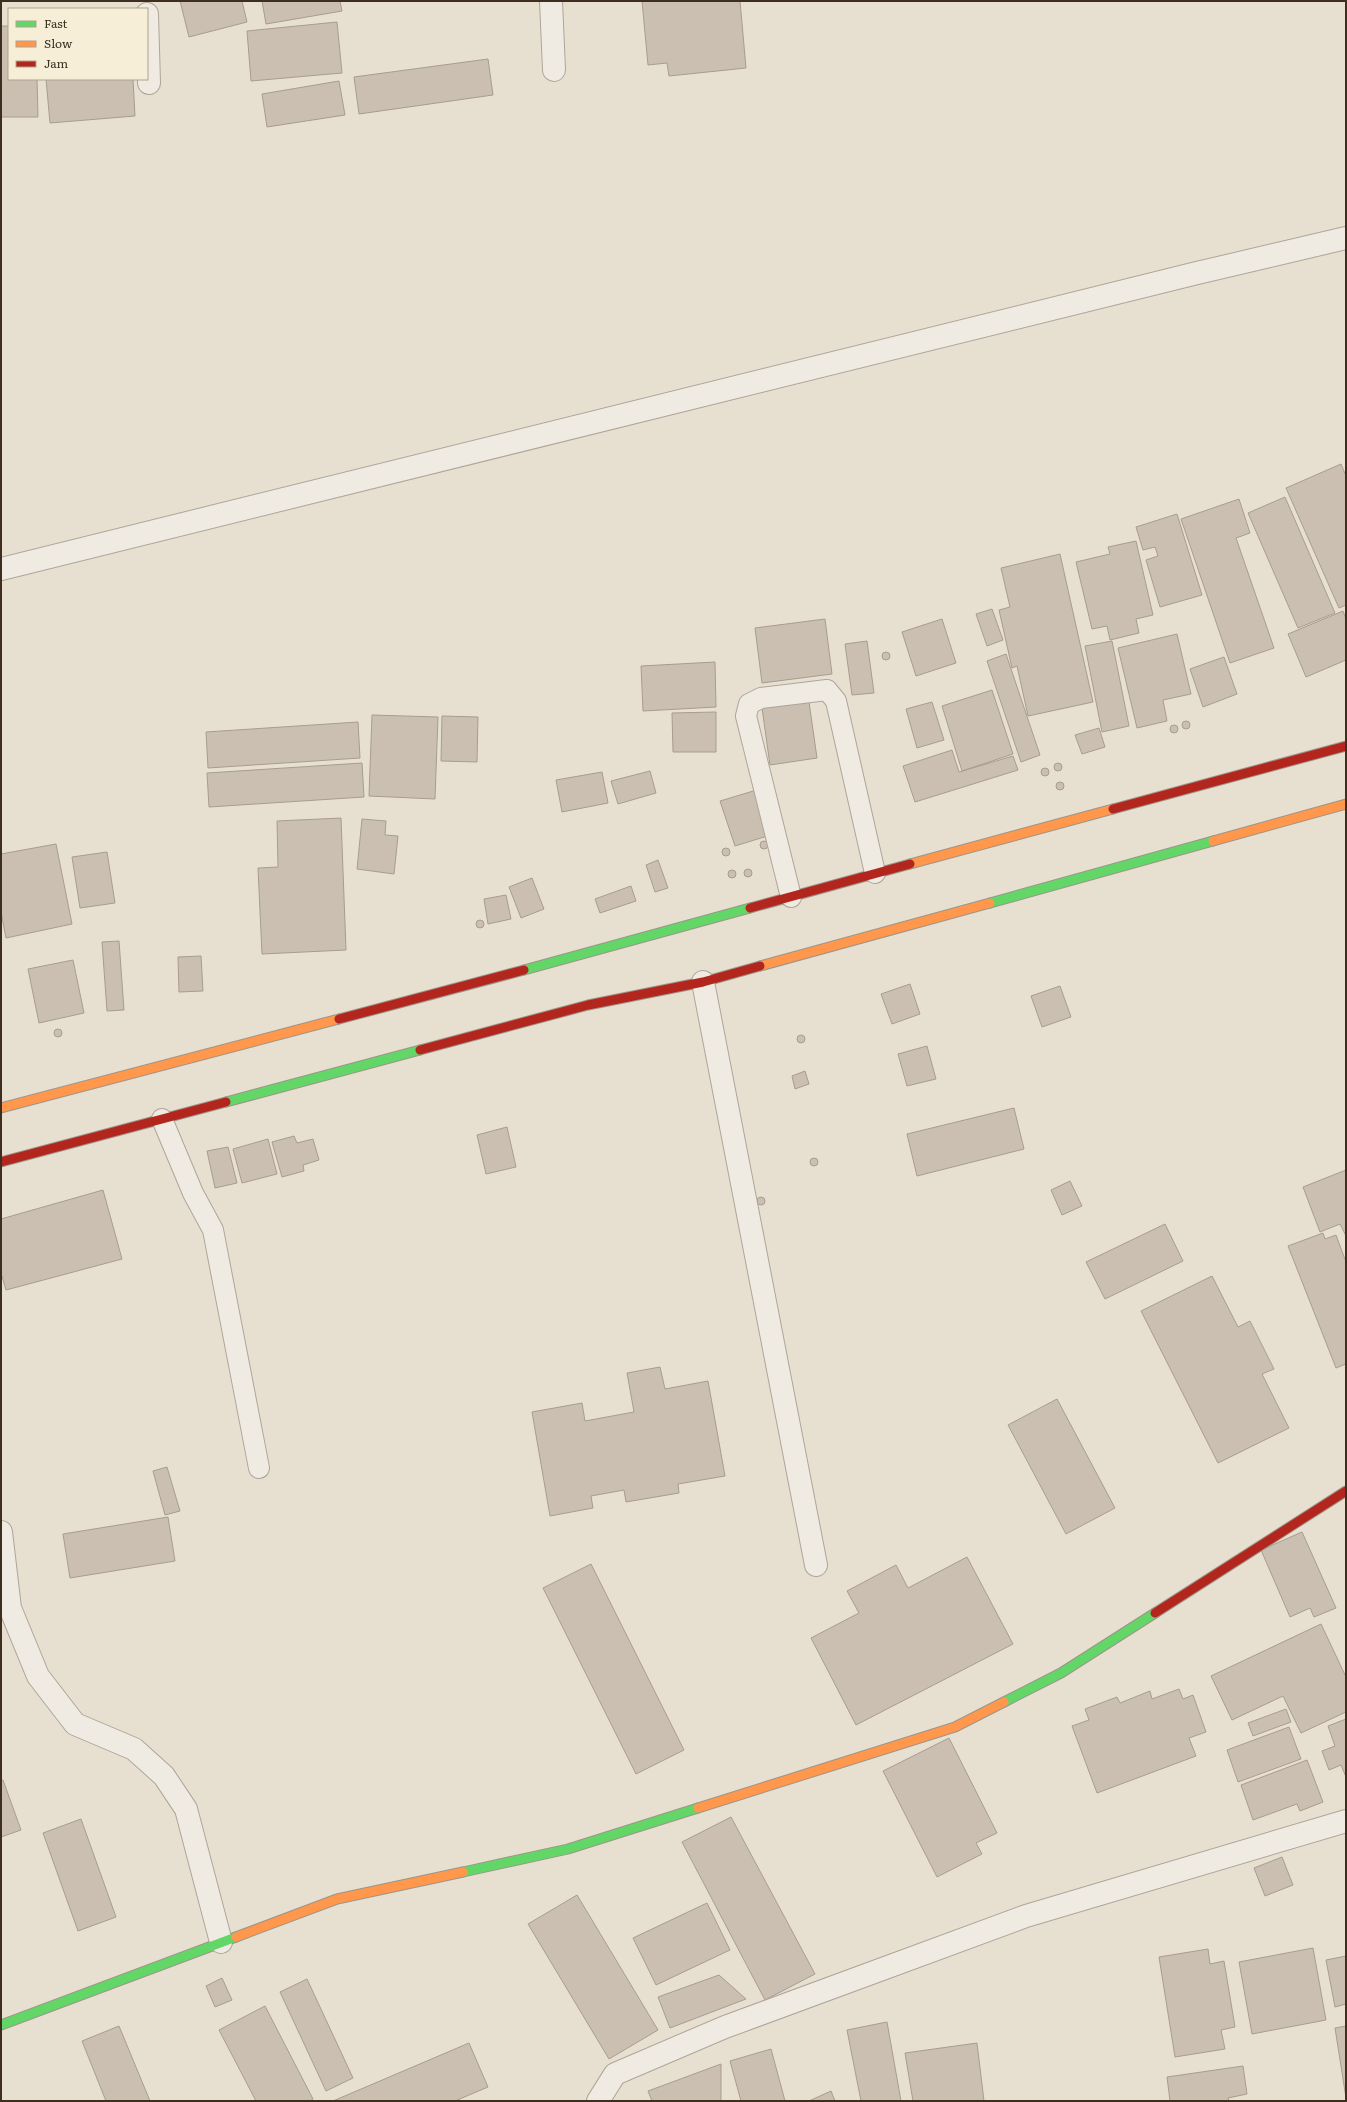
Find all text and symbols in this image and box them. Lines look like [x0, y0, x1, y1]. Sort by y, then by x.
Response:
legend [8, 8, 148, 80]
text: Fast [44, 14, 68, 32]
text: Slow [44, 34, 73, 52]
text: Jam [44, 54, 69, 72]

